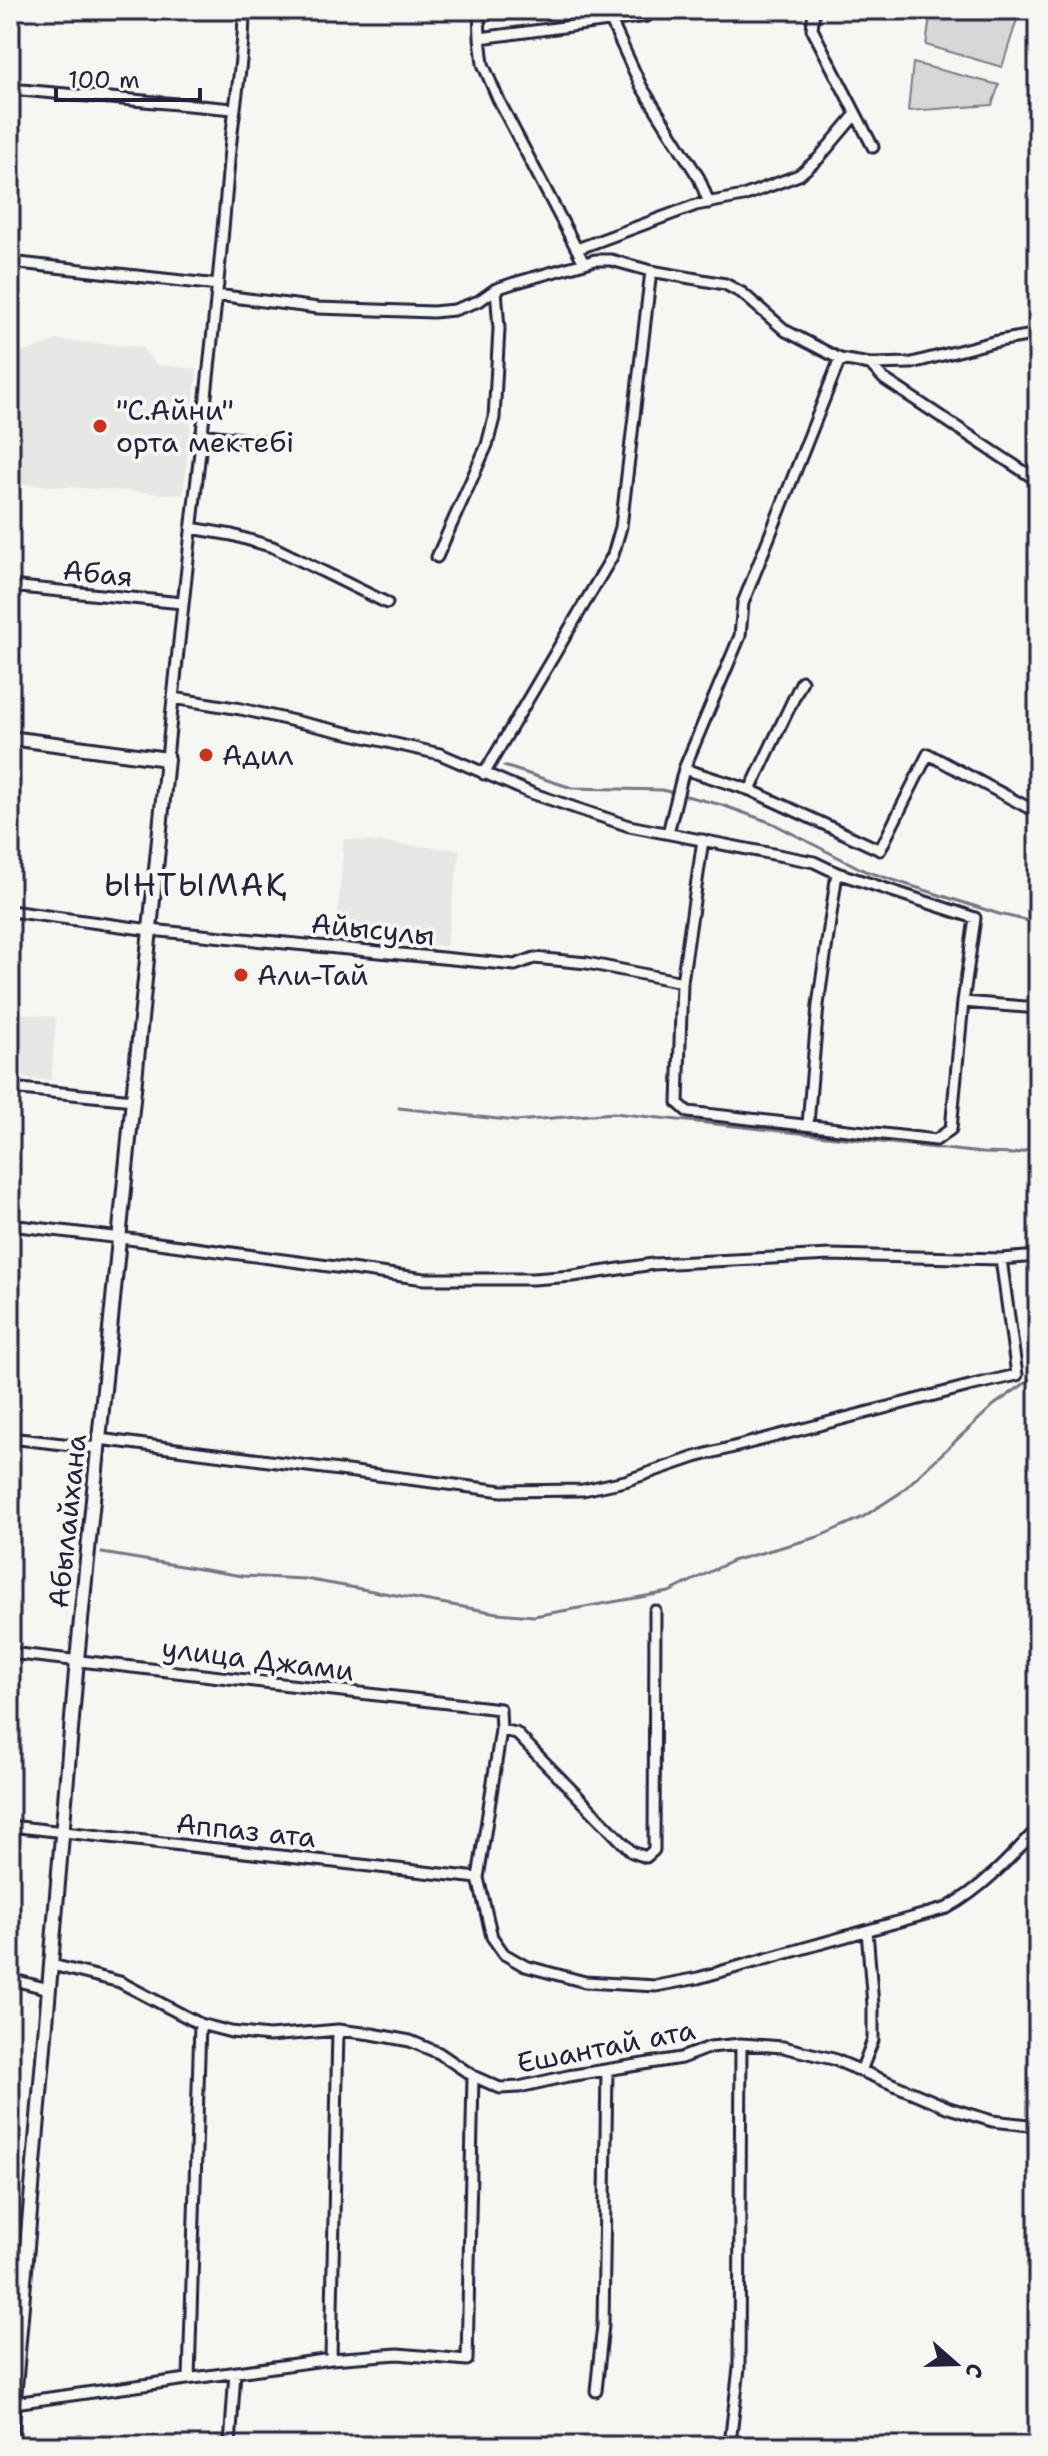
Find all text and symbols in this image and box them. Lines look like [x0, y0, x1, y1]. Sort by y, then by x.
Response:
scale bar [56, 52, 200, 102]
text: 100 m [68, 64, 140, 96]
place label: "С.Айни" орта мектебі [116, 391, 294, 461]
marker: "С.Айни" орта мектебі [91, 417, 109, 435]
street label: Абая [61, 550, 135, 596]
place label: Адил [222, 736, 294, 774]
marker: Адил [197, 746, 215, 764]
district label: ЫНТЫМАҚ [104, 863, 288, 906]
street label: Айысулы [309, 904, 437, 954]
place label: Али-Тай [257, 956, 368, 994]
marker: Али-Тай [232, 966, 250, 984]
street label: Абылайхана [39, 1432, 95, 1610]
street label: улица Джами [160, 1628, 356, 1690]
street label: Аппаз ата [174, 1804, 318, 1856]
street label: Ешантай ата [514, 2010, 698, 2082]
north arrow [916, 2324, 996, 2404]
text: С [958, 2359, 990, 2382]

